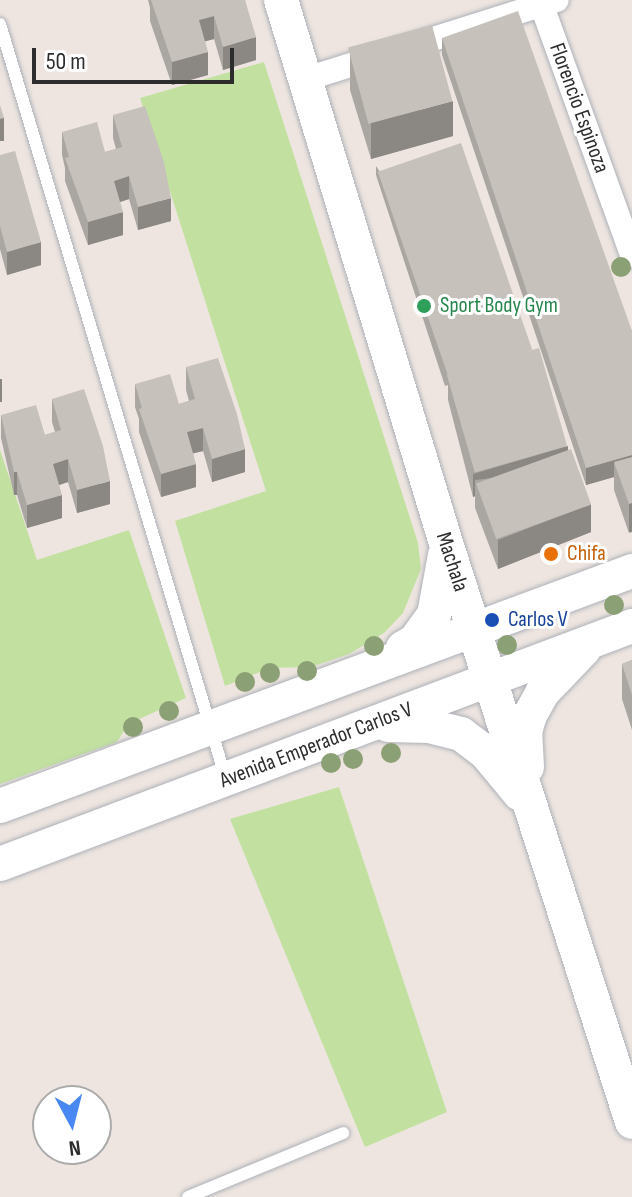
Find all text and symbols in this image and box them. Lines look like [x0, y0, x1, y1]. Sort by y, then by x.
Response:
scale bar [36, 32, 238, 82]
street label: Florencio Espinoza [543, 39, 615, 177]
text: 50 m [46, 47, 86, 76]
place label: Sport Body Gym [440, 293, 558, 319]
marker: Sport Body Gym [415, 297, 433, 315]
street label: Machala [430, 529, 474, 595]
place label: Chifa [567, 541, 606, 567]
marker: Chifa [542, 545, 560, 563]
place label: Carlos V [508, 607, 568, 633]
marker: Carlos V [483, 611, 501, 629]
street label: Avenida Emperador Carlos V [216, 696, 416, 794]
north arrow [32, 1085, 112, 1165]
text: N [67, 1133, 82, 1161]

